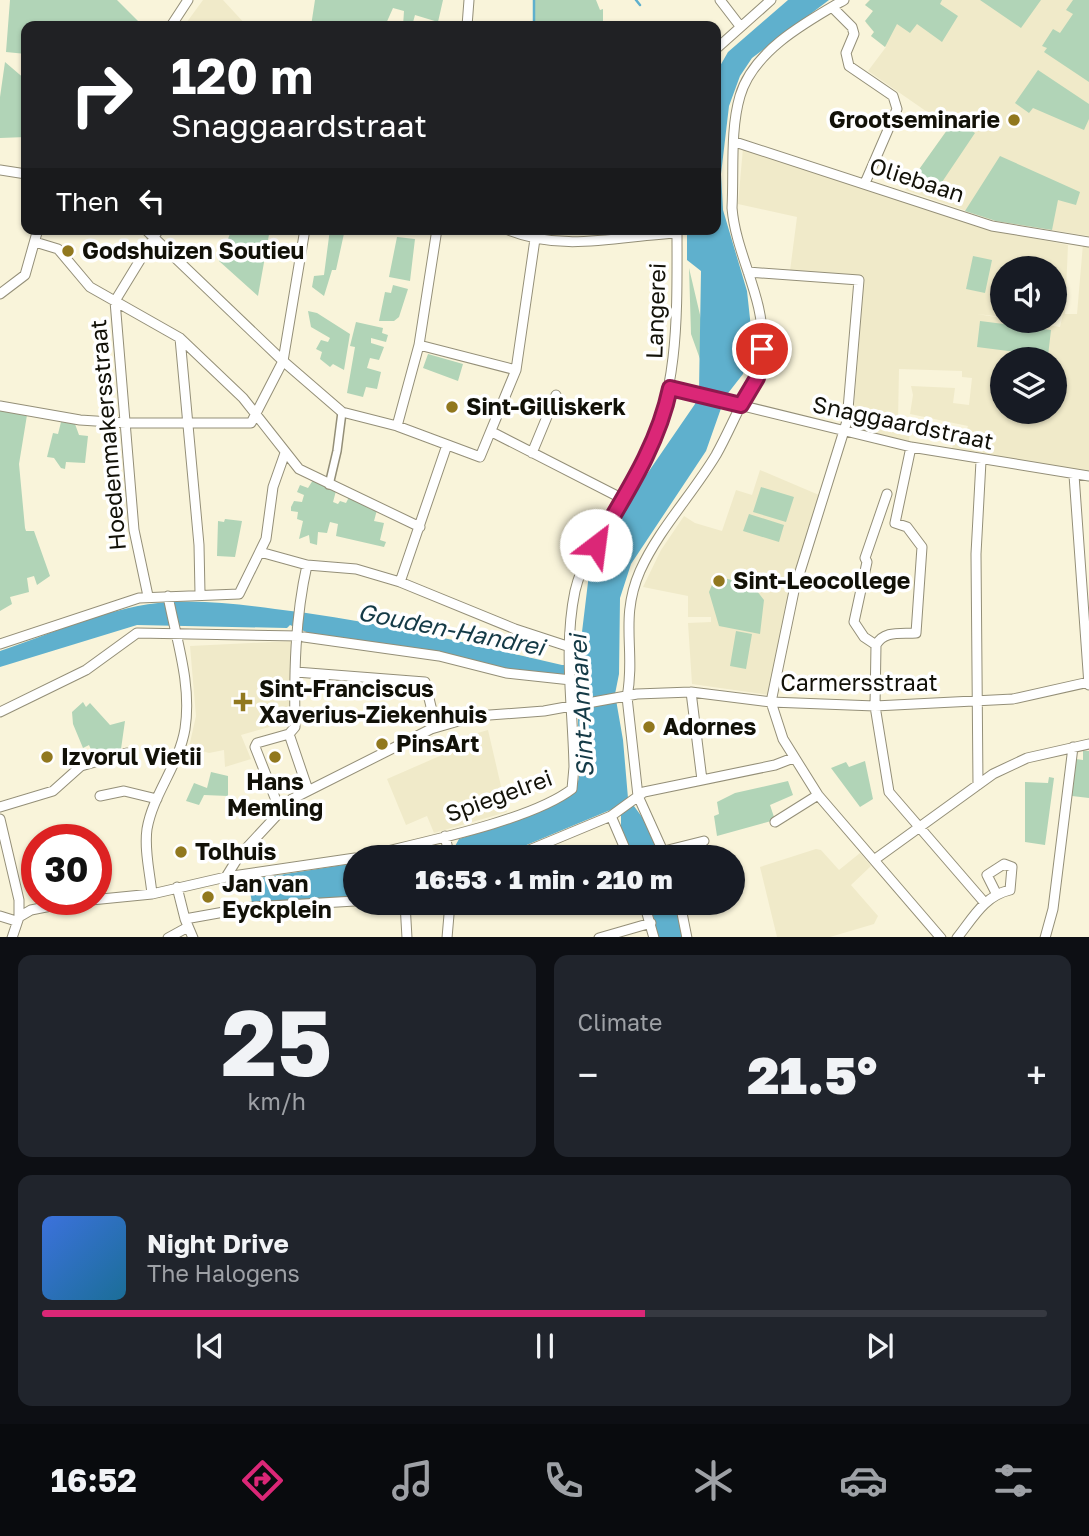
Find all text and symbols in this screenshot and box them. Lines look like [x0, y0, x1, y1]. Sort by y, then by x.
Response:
text: 120 m [171, 46, 313, 105]
icon: right [56, 49, 147, 140]
place label: Grootseminarie [829, 105, 1000, 133]
text: Snaggaardstraat [171, 106, 427, 144]
marker: Grootseminarie [1006, 112, 1022, 128]
street label: Oliebaan [866, 151, 968, 208]
icon: left [133, 182, 171, 220]
text: Then [56, 186, 119, 217]
place label: Godshuizen Soutieu [82, 236, 304, 264]
marker: Godshuizen Soutieu [60, 243, 76, 259]
map controls [990, 256, 1067, 424]
button: sound [990, 256, 1067, 333]
street label: Langerei [639, 262, 671, 360]
street label: Hoedenmakersstraat [83, 318, 131, 552]
pin [732, 319, 792, 379]
icon: arrive [743, 330, 781, 368]
button: layers [990, 347, 1067, 424]
street label: Snaggaardstraat [810, 389, 996, 455]
place label: Sint-Gilliskerk [466, 392, 626, 420]
marker: Sint-Gilliskerk [444, 399, 460, 415]
position arrow [559, 508, 633, 582]
place label: Sint-Leocollege [733, 566, 910, 594]
marker: Sint-Leocollege [711, 573, 727, 589]
water label: Gouden-Handrei [356, 596, 549, 661]
water label: Sint-Annarei [562, 631, 599, 778]
street label: Carmersstraat [780, 668, 938, 696]
place label: Sint-Franciscus Xaverius-Ziekenhuis [259, 674, 487, 728]
marker: Sint-Franciscus Xaverius-Ziekenhuis [233, 692, 253, 712]
place label: Adornes [663, 712, 757, 740]
marker: Adornes [641, 719, 657, 735]
place label: PinsArt [396, 729, 479, 757]
marker: PinsArt [374, 736, 390, 752]
place label: Izvorul Vietii [61, 742, 202, 770]
marker: Izvorul Vietii [39, 749, 55, 765]
marker: Hans Memling [267, 749, 283, 765]
street label: Spiegelrei [441, 763, 556, 827]
place label: Hans Memling [227, 767, 323, 821]
speed limit sign: 30 [21, 824, 112, 915]
place label: Tolhuis [195, 837, 277, 865]
marker: Tolhuis [173, 844, 189, 860]
text: 16:53 · 1 min · 210 m [415, 864, 673, 895]
place label: Jan van Eyckplein [222, 869, 332, 923]
marker: Jan van Eyckplein [200, 889, 216, 905]
text: 25 [221, 987, 332, 1096]
text: Climate [578, 1008, 662, 1036]
text: 21.5° [747, 1043, 877, 1105]
text: − [578, 1052, 598, 1097]
text: + [1026, 1052, 1047, 1097]
text: km/h [247, 1087, 306, 1115]
text: Night Drive [147, 1228, 289, 1259]
text: The Halogens [147, 1259, 300, 1287]
icon: previous [191, 1327, 229, 1365]
icon: pause [526, 1327, 564, 1365]
icon: next [861, 1327, 899, 1365]
icon: directions [238, 1456, 287, 1505]
icon: music [388, 1456, 437, 1505]
icon: phone [539, 1456, 588, 1505]
icon: climate [689, 1456, 738, 1505]
icon: car [839, 1456, 888, 1505]
icon: filters [989, 1456, 1038, 1505]
text: 16:52 [51, 1461, 137, 1499]

